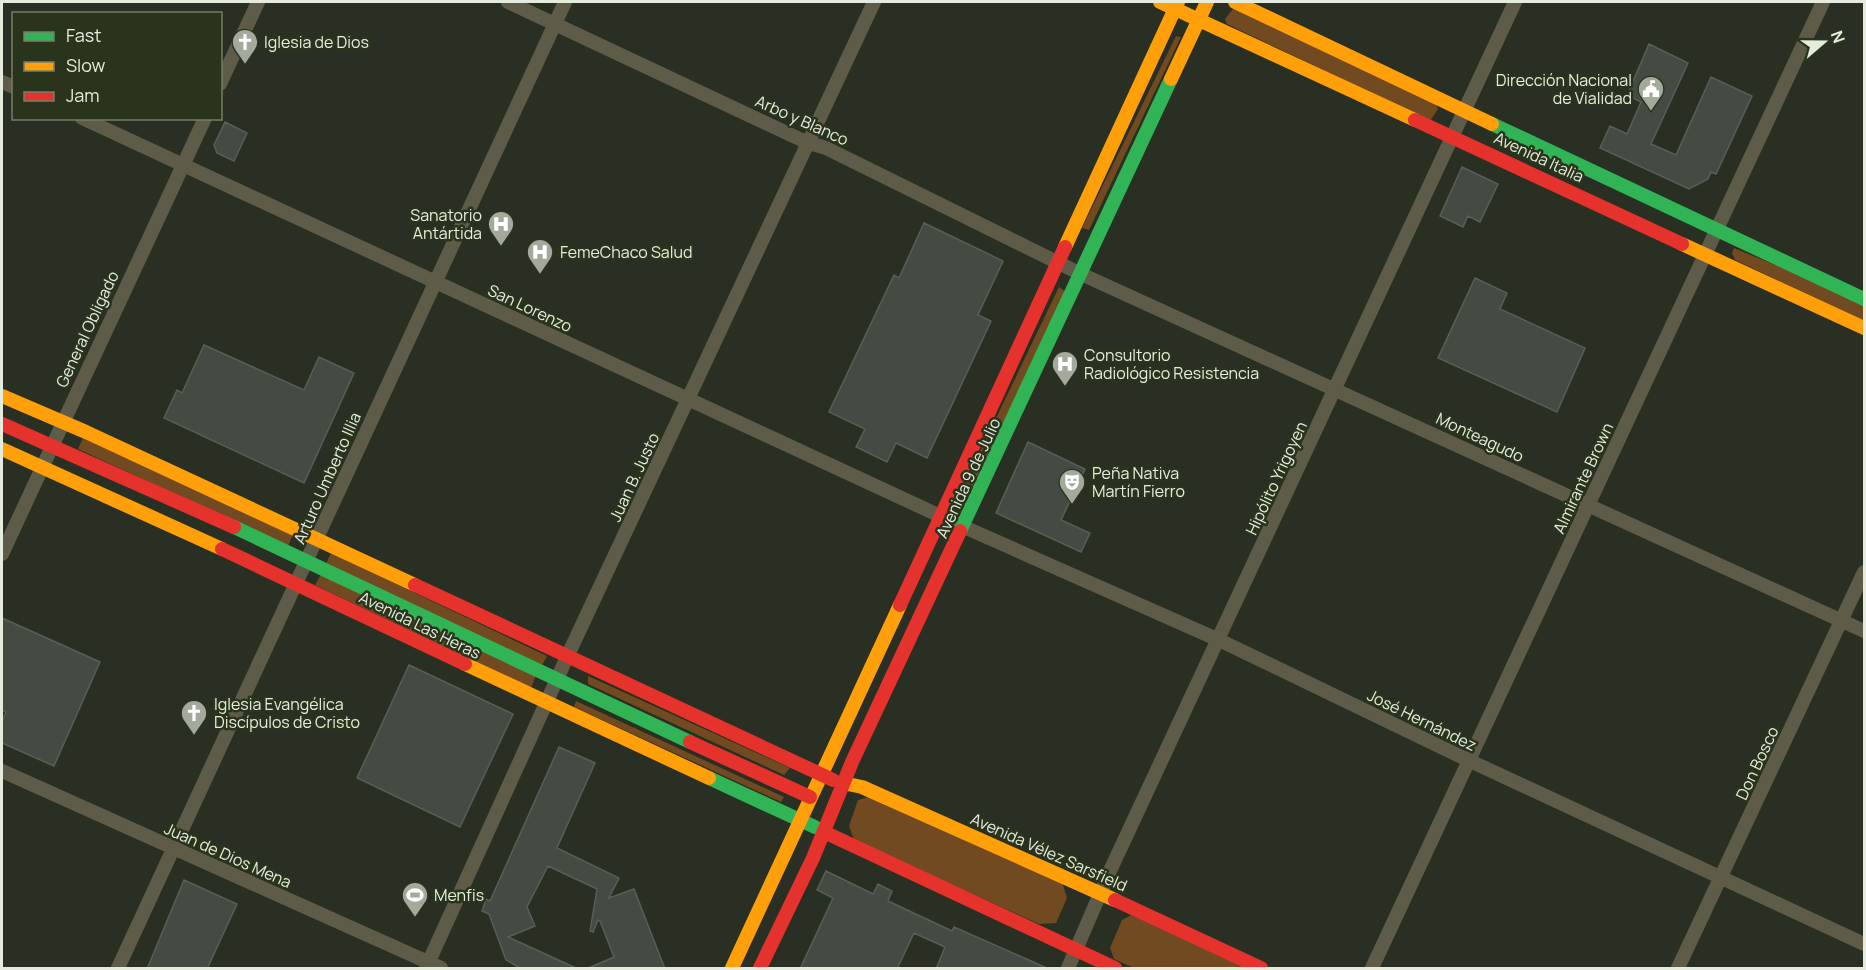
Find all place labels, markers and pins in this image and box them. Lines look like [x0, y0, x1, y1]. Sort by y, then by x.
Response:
church icon: Iglesia de Dios [230, 27, 260, 65]
place label: Iglesia de Dios [264, 31, 369, 53]
place label: Dirección Nacional de Vialidad [1496, 69, 1632, 109]
public building icon: Dirección Nacional de Vialidad [1636, 74, 1666, 112]
place label: Sanatorio Antártida [410, 204, 482, 244]
hospital icon: Sanatorio Antártida [486, 209, 516, 247]
hospital icon: FemeChaco Salud [525, 237, 555, 275]
place label: FemeChaco Salud [560, 241, 692, 263]
place label: Consultorio Radiológico Resistencia [1084, 344, 1259, 384]
hospital icon: Consultorio Radiológico Resistencia [1050, 349, 1080, 387]
place label: Peña Nativa Martín Fierro [1092, 462, 1185, 502]
theatre icon: Peña Nativa Martín Fierro [1057, 467, 1087, 505]
place label: Iglesia Evangélica Discípulos de Cristo [214, 693, 360, 733]
church icon: Iglesia Evangélica Discípulos de Cristo [179, 698, 209, 736]
sports icon: Menfis [400, 880, 430, 918]
place label: Menfis [434, 884, 484, 906]

